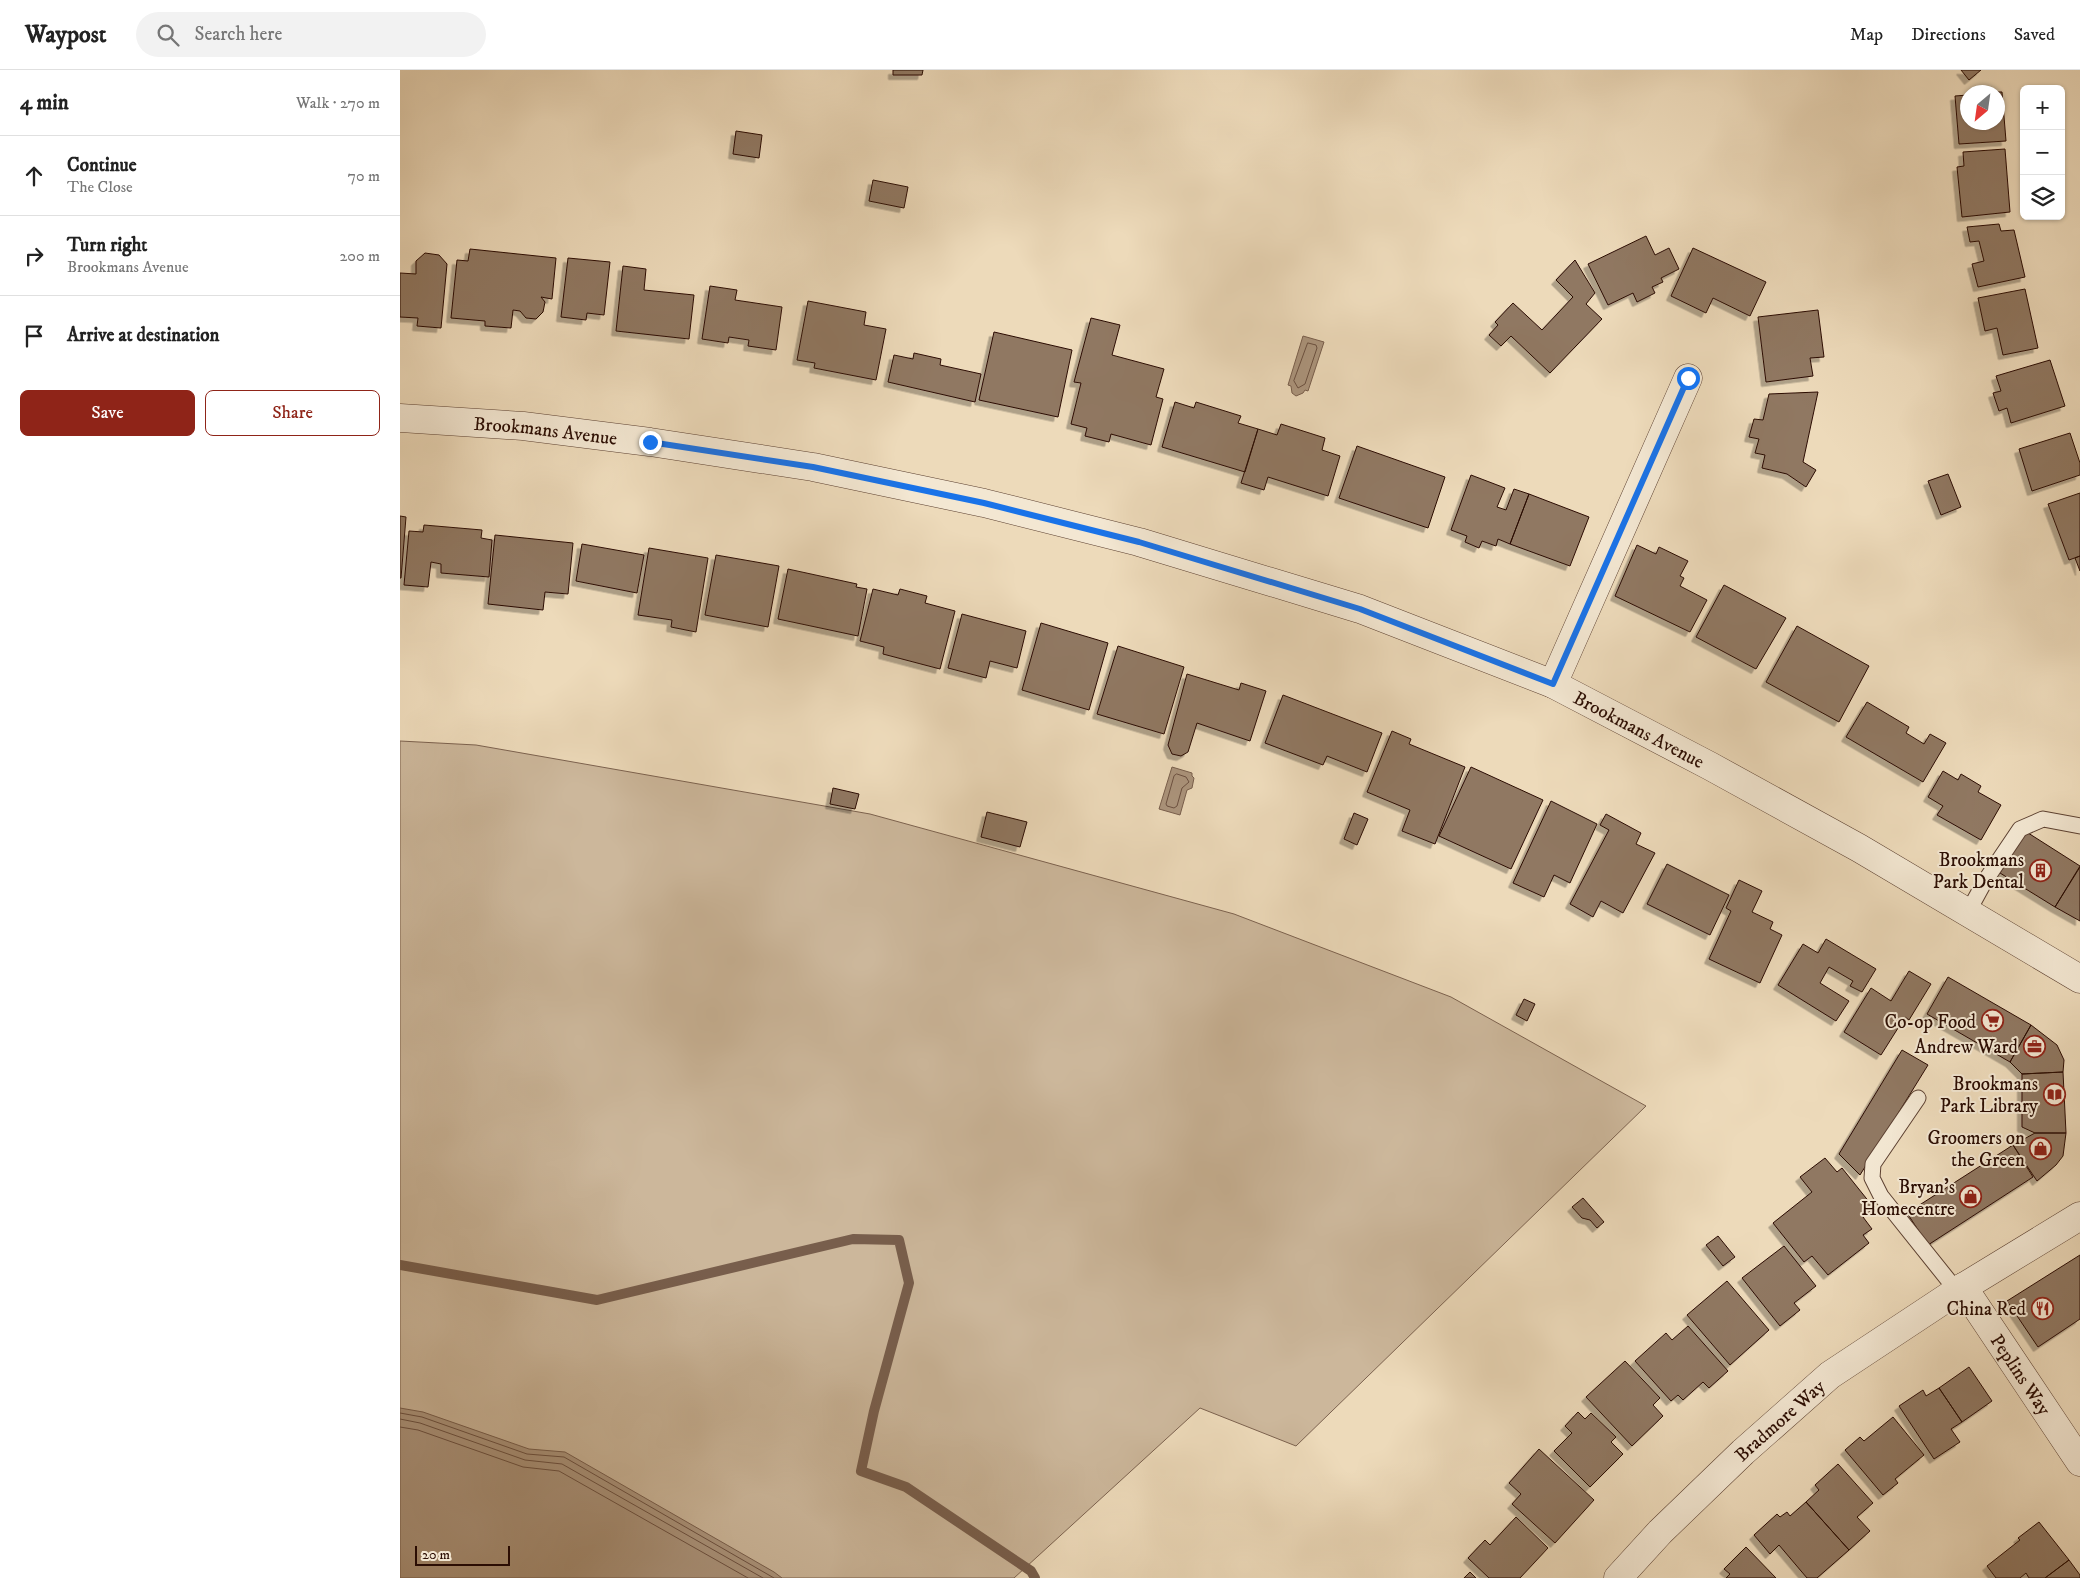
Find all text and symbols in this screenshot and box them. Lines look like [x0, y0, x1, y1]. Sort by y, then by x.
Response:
search box [136, 12, 486, 57]
text: Waypost [25, 20, 106, 50]
icon: search [154, 21, 182, 49]
text: Search here [194, 23, 282, 46]
text: Map [1850, 24, 1883, 46]
text: Directions [1911, 24, 1986, 46]
text: Saved [2014, 24, 2055, 46]
north arrow [1960, 85, 2005, 130]
map controls [2020, 85, 2065, 220]
button: + [2020, 85, 2065, 130]
text: 4 min [20, 90, 69, 116]
text: Walk · 270 m [296, 93, 380, 113]
button: − [2020, 130, 2065, 175]
text: Continue [67, 154, 137, 177]
icon: ahead [20, 162, 48, 190]
text: 70 m [348, 166, 380, 186]
button: layers [2020, 175, 2065, 220]
text: The Close [67, 177, 133, 197]
text: Turn right [67, 234, 147, 257]
icon: right [20, 242, 48, 270]
text: 200 m [339, 246, 380, 266]
text: Brookmans Avenue [67, 257, 189, 277]
icon: arrive [20, 322, 48, 350]
text: Arrive at destination [67, 324, 219, 347]
route start [1677, 367, 1700, 390]
button: Save [20, 390, 195, 436]
button: Share [205, 390, 380, 436]
street label: Brookmans Avenue [473, 413, 619, 451]
route end [639, 431, 662, 454]
street label: Brookmans Avenue [1569, 687, 1708, 774]
place label: Brookmans Park Dental [1933, 849, 2024, 894]
building icon: Brookmans Park Dental [2028, 858, 2052, 882]
supermarket icon: Co-op Food [1980, 1009, 2004, 1033]
place label: Co-op Food [1885, 1011, 1977, 1034]
office icon: Andrew Ward [2022, 1034, 2046, 1058]
place label: Andrew Ward [1915, 1036, 2019, 1059]
place label: Brookmans Park Library [1940, 1073, 2039, 1118]
library icon: Brookmans Park Library [2042, 1082, 2066, 1106]
place label: Groomers on the Green [1927, 1127, 2025, 1172]
shop icon: Groomers on the Green [2029, 1136, 2053, 1160]
place label: Bryan's Homecentre [1861, 1176, 1955, 1221]
shop icon: Bryan's Homecentre [1959, 1185, 1983, 1209]
restaurant icon: China Red [2030, 1296, 2054, 1320]
place label: China Red [1947, 1298, 2027, 1321]
street label: Peplins Way [1985, 1330, 2056, 1421]
street label: Bradmore Way [1731, 1375, 1831, 1467]
scale bar [415, 1543, 510, 1566]
text: 20 m [422, 1546, 450, 1564]

